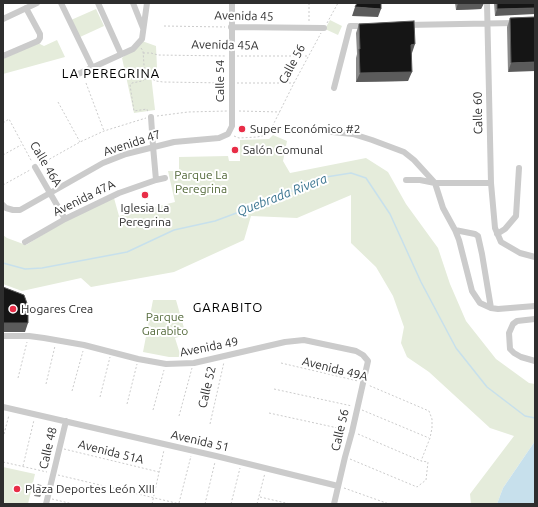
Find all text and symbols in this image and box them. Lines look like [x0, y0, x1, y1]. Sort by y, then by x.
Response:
street label: Avenida 45 [214, 8, 274, 24]
street label: Avenida 45A [191, 37, 259, 53]
street label: Calle 56 [276, 42, 308, 86]
street label: Calle 54 [213, 60, 227, 102]
district label: LA PEREGRINA [62, 66, 160, 82]
street label: Calle 60 [470, 92, 486, 134]
place label: Super Económico #2 [250, 122, 360, 136]
marker: Super Económico #2 [237, 124, 247, 134]
street label: Avenida 47 [102, 127, 162, 159]
street label: Calle 46A [27, 139, 65, 189]
place label: Salón Comunal [243, 143, 323, 157]
marker: Salón Comunal [230, 145, 240, 155]
park label: Parque La Peregrina [174, 168, 228, 196]
water label: Quebrada Rivera [235, 171, 329, 219]
street label: Avenida 47A [51, 177, 117, 219]
marker: Iglesia La Peregrina [140, 190, 150, 200]
place label: Iglesia La Peregrina [119, 201, 171, 229]
district label: GARABITO [193, 300, 263, 316]
place label: Hogares Crea [21, 302, 93, 316]
marker: Hogares Crea [8, 304, 18, 314]
park label: Parque Garabito [142, 310, 188, 338]
street label: Avenida 49 [179, 334, 239, 360]
street label: Avenida 49A [301, 354, 369, 384]
street label: Calle 52 [195, 365, 219, 409]
street label: Calle 56 [328, 408, 352, 452]
street label: Calle 48 [36, 426, 60, 470]
street label: Avenida 51 [169, 427, 231, 455]
street label: Avenida 51A [77, 437, 145, 467]
place label: Plaza Deportes León XIII [25, 482, 155, 496]
marker: Plaza Deportes León XIII [12, 484, 22, 494]

